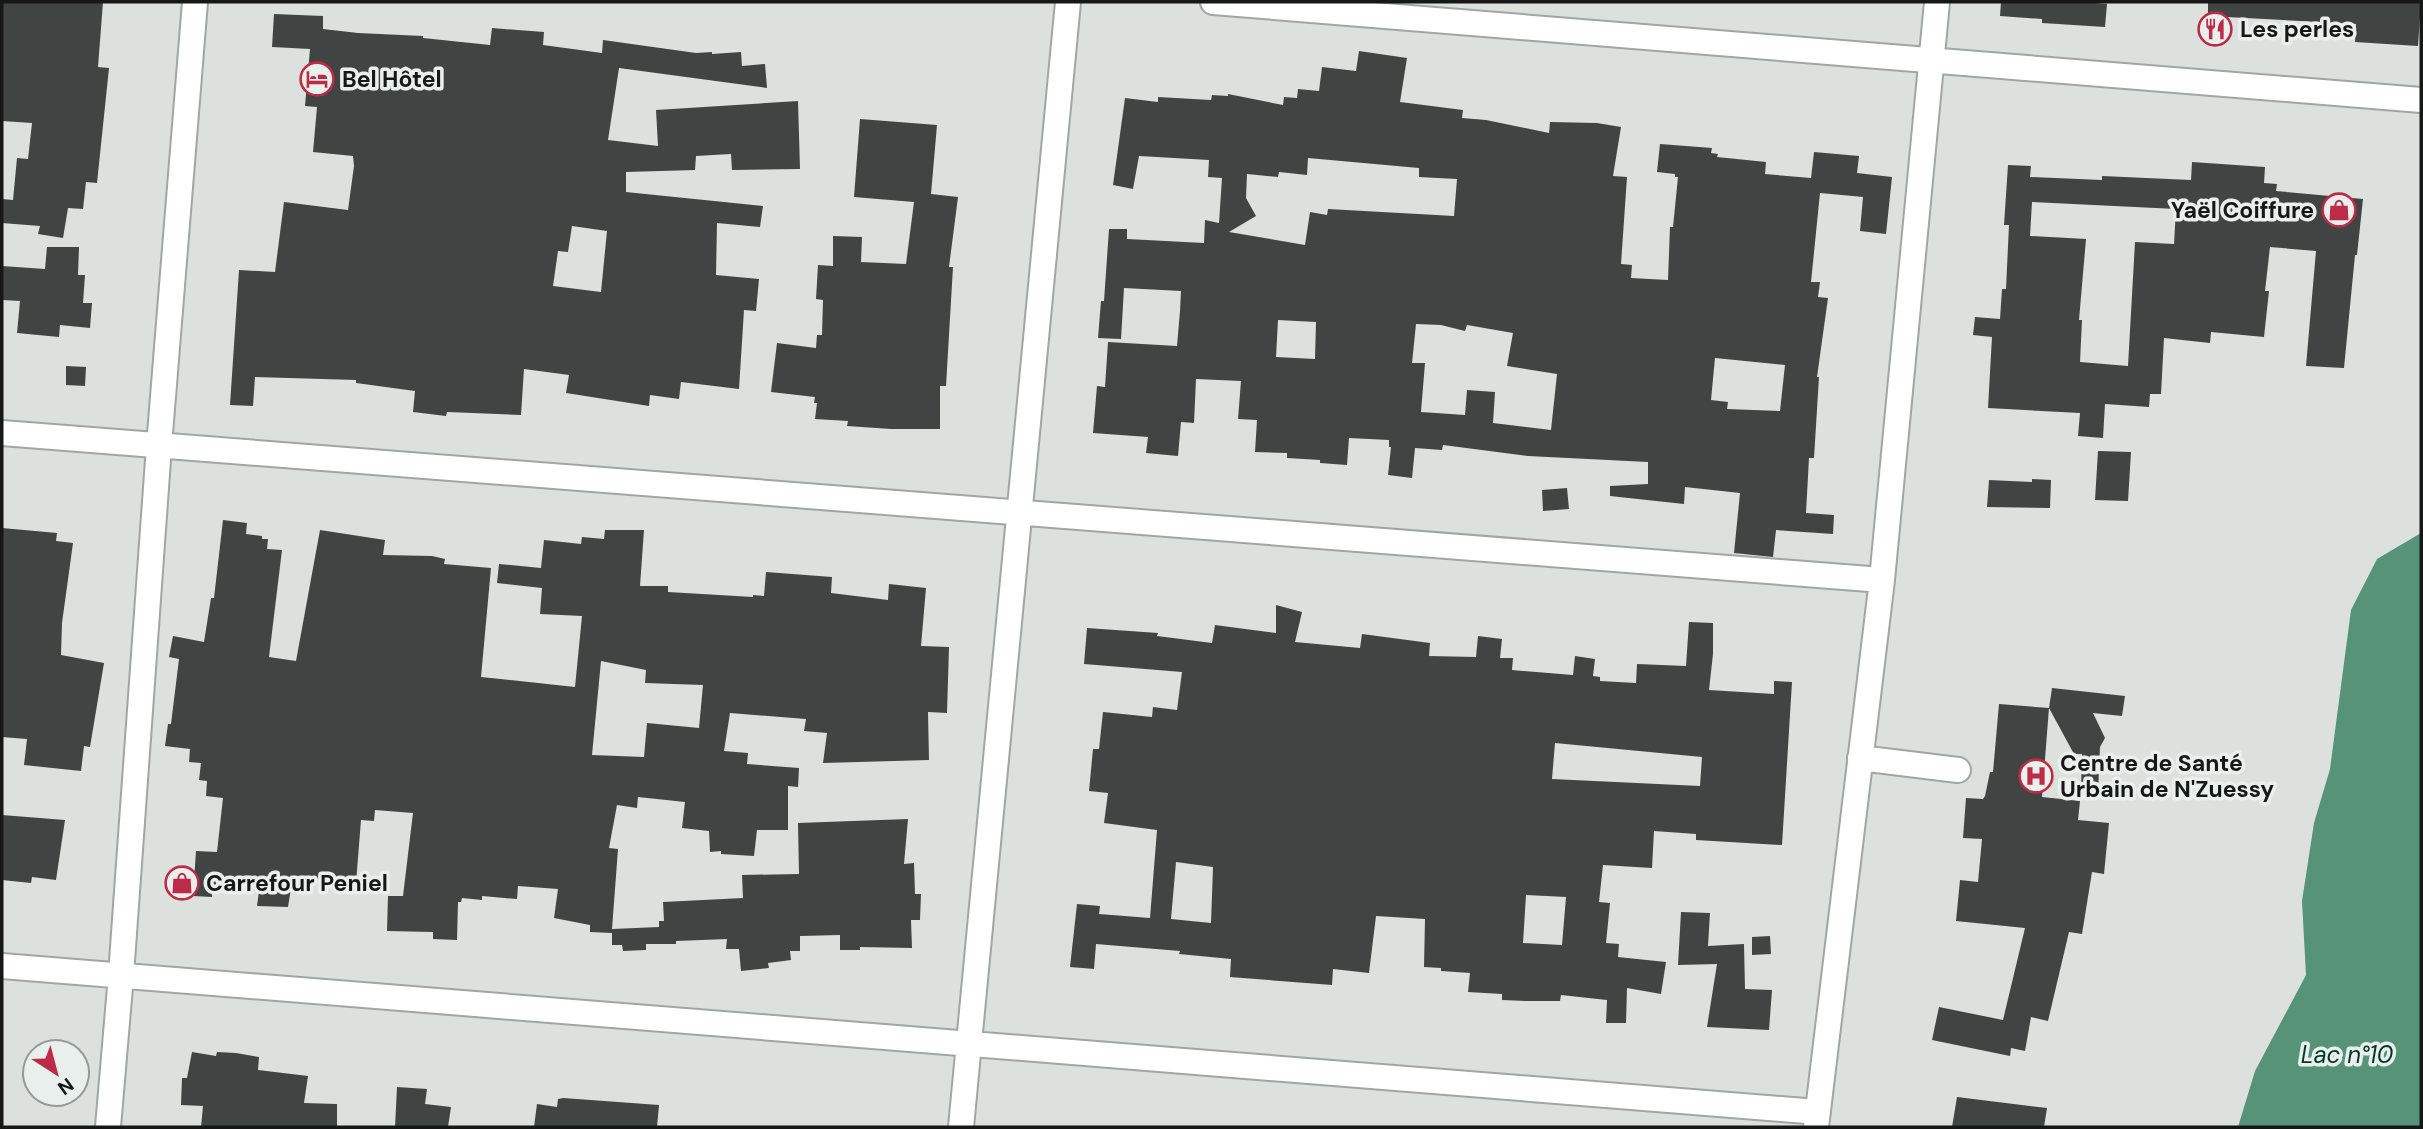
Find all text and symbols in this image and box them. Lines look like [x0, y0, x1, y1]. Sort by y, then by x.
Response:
restaurant icon: Les perles [2196, 10, 2234, 48]
place label: Les perles [2240, 14, 2354, 44]
hotel icon: Bel Hôtel [298, 60, 336, 98]
place label: Bel Hôtel [342, 64, 442, 94]
shop icon: Yaël Coiffure [2320, 191, 2358, 229]
place label: Yaël Coiffure [2171, 195, 2314, 225]
place label: Centre de Santé Urbain de N'Zuessy [2060, 748, 2274, 804]
hospital icon: Centre de Santé Urbain de N'Zuessy [2017, 757, 2055, 795]
shop icon: Carrefour Peniel [163, 864, 201, 902]
place label: Carrefour Peniel [206, 868, 388, 898]
north arrow [21, 1038, 91, 1108]
water label: Lac n°10 [2301, 1039, 2393, 1070]
text: N [53, 1072, 79, 1101]

